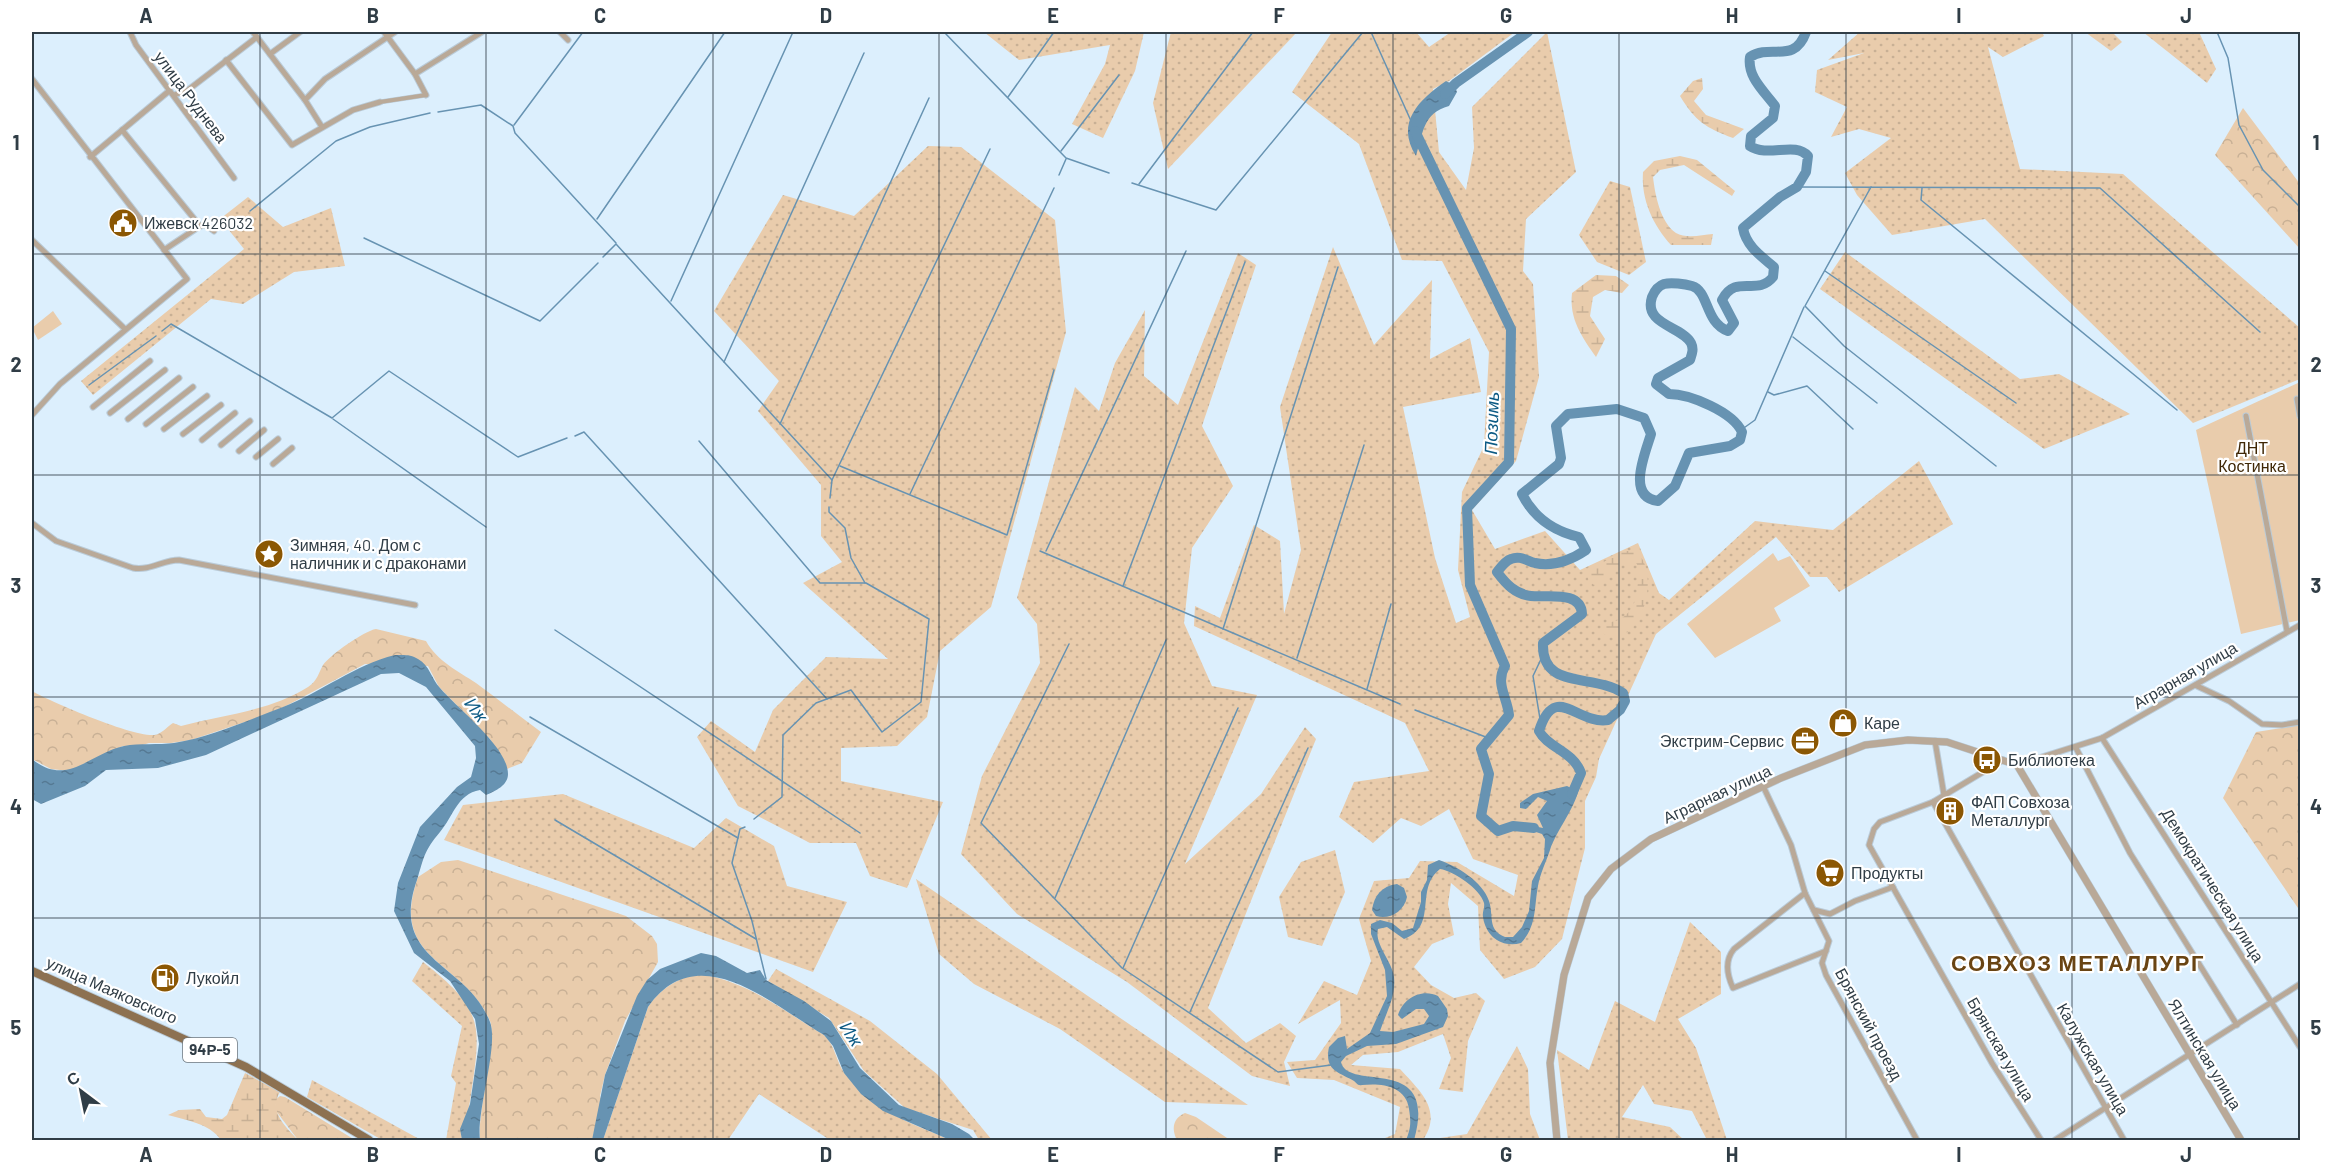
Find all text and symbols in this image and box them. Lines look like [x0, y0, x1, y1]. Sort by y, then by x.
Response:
text: A [139, 3, 153, 27]
text: B [367, 3, 379, 27]
text: C [594, 3, 606, 27]
text: D [820, 3, 832, 27]
text: E [1047, 3, 1059, 27]
text: F [1273, 3, 1285, 27]
text: G [1500, 3, 1512, 27]
text: H [1726, 3, 1738, 27]
text: I [1956, 3, 1962, 27]
text: J [2180, 3, 2192, 27]
street label: улица Руднева [151, 47, 232, 146]
text: 1 [12, 130, 20, 154]
text: 1 [2312, 130, 2320, 154]
public building icon: Ижевск 426032 [107, 207, 139, 239]
place label: Ижевск 426032 [144, 213, 253, 232]
text: 2 [10, 352, 22, 376]
text: 2 [2310, 352, 2322, 376]
water label: Позимь [1479, 391, 1503, 455]
park label: ДНТ Костинка [2218, 438, 2286, 475]
place label: Зимняя, 40. Дом с наличник и с драконами [290, 535, 467, 572]
place icon: Зимняя, 40. Дом с наличник и с драконами [253, 538, 285, 570]
text: 3 [11, 573, 21, 597]
text: 3 [2311, 573, 2321, 597]
street label: Аграрная улица [2129, 637, 2240, 712]
water label: Иж [460, 693, 494, 727]
shop icon: Каре [1827, 707, 1859, 739]
place label: Каре [1864, 713, 1900, 732]
office icon: Экстрим-Сервис [1789, 725, 1821, 757]
place label: Экстрим-Сервис [1660, 731, 1784, 750]
bus stop icon: Библиотека [1971, 744, 2003, 776]
place label: Библиотека [2008, 750, 2095, 769]
street label: Аграрная улица [1660, 760, 1774, 827]
place label: ФАП Совхоза Металлург [1971, 792, 2070, 829]
text: 4 [10, 794, 22, 818]
text: 4 [2310, 794, 2322, 818]
building icon: ФАП Совхоза Металлург [1934, 795, 1966, 827]
street label: Демократическая улица [2158, 804, 2269, 965]
supermarket icon: Продукты [1814, 857, 1846, 889]
place label: Продукты [1851, 863, 1923, 882]
district label: СОВХОЗ МЕТАЛЛУРГ [1951, 949, 2205, 975]
street label: улица Маяковского [44, 952, 181, 1027]
fuel station icon: Лукойл [149, 962, 181, 994]
street label: Брянский проезд [1832, 965, 1907, 1084]
place label: Лукойл [186, 968, 239, 987]
street label: Брянская улица [1964, 993, 2039, 1104]
street label: Ялтинская улица [2165, 995, 2246, 1113]
street label: Калужская улица [2054, 999, 2133, 1118]
text: 5 [11, 1015, 22, 1039]
text: 5 [2311, 1015, 2322, 1039]
water label: Иж [836, 1017, 869, 1051]
road number: 94Р-5 [183, 1038, 237, 1062]
north arrow [51, 1061, 111, 1121]
text: С [63, 1067, 83, 1089]
text: A [139, 1142, 153, 1166]
text: B [367, 1142, 379, 1166]
text: C [594, 1142, 606, 1166]
text: D [820, 1142, 832, 1166]
text: E [1047, 1142, 1059, 1166]
text: F [1273, 1142, 1285, 1166]
text: G [1500, 1142, 1512, 1166]
text: H [1726, 1142, 1738, 1166]
text: I [1956, 1142, 1962, 1166]
text: J [2180, 1142, 2192, 1166]

